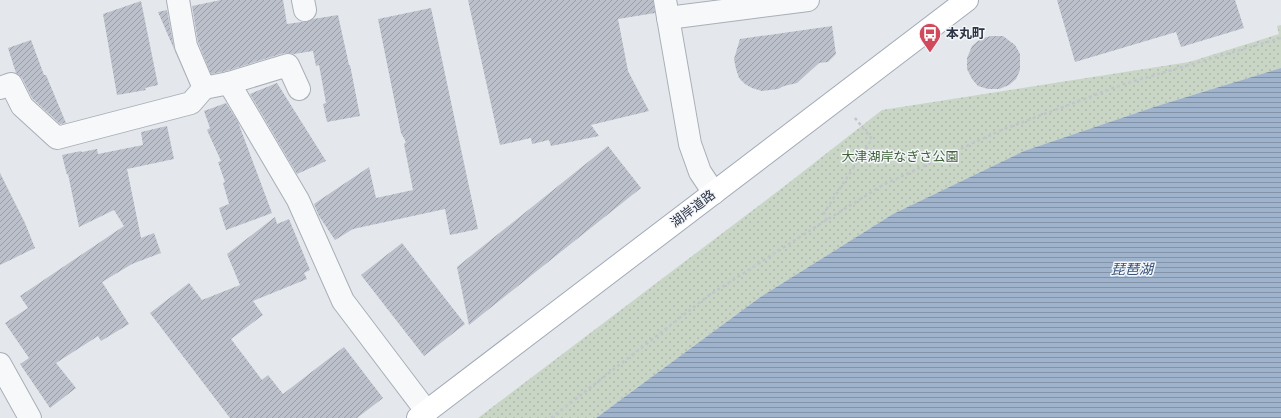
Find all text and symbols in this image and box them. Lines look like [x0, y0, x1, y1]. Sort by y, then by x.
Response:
bus stop icon: 本丸町 [917, 21, 943, 54]
place label: 本丸町 [946, 25, 985, 43]
park label: 大津湖岸なぎさ公園 [841, 148, 959, 166]
street label: 湖岸道路 [667, 186, 719, 232]
water label: 琵琶湖 [1111, 260, 1155, 280]

